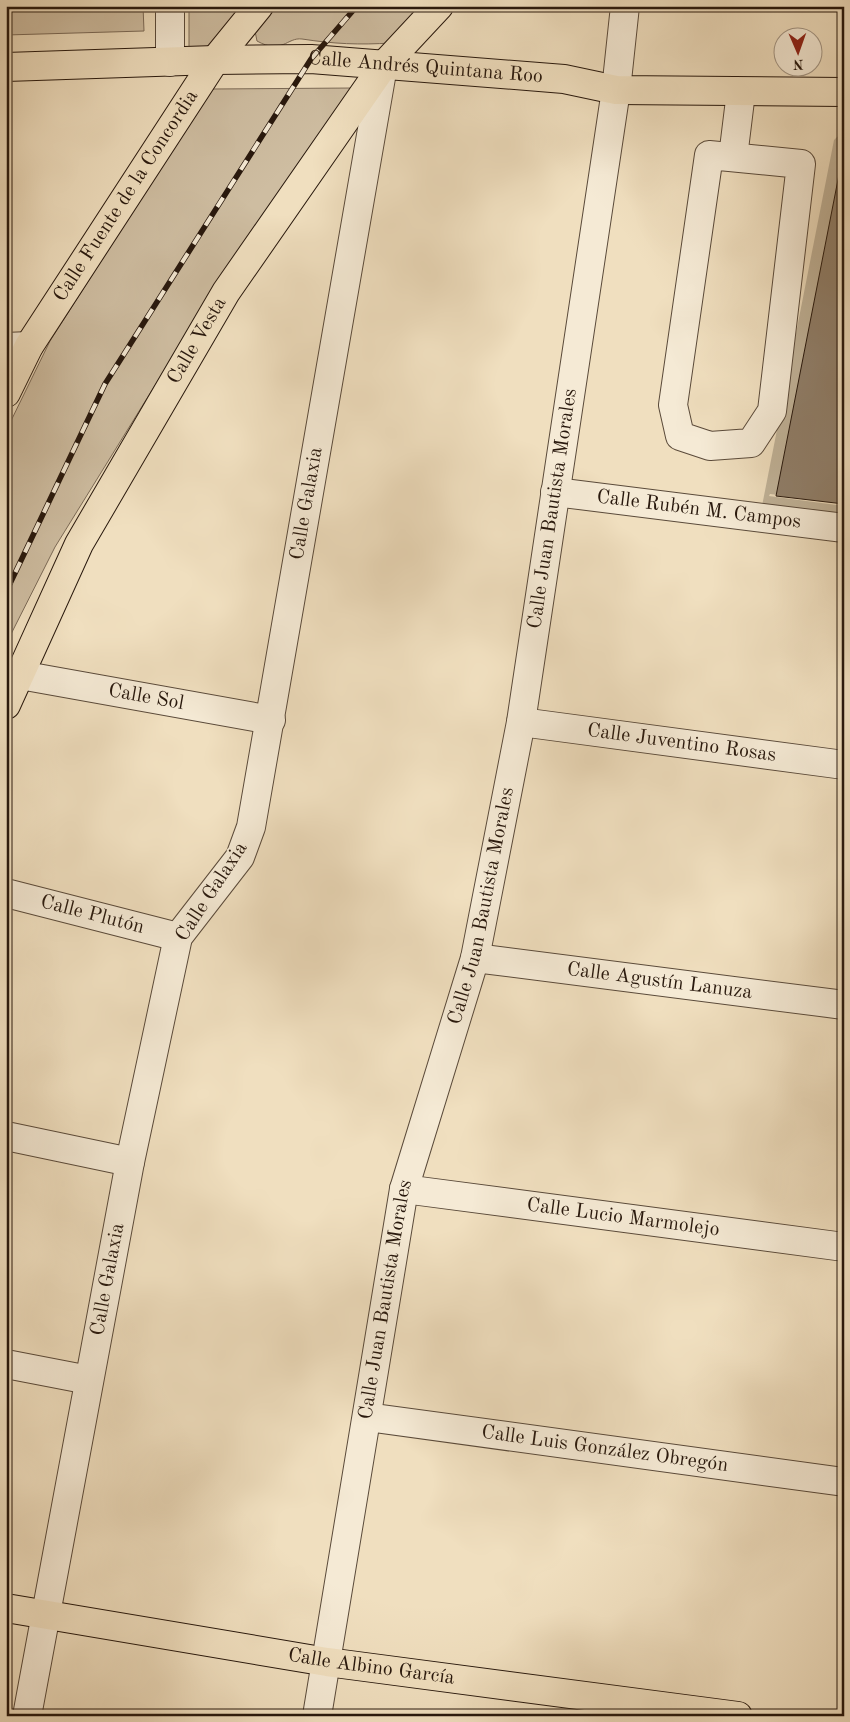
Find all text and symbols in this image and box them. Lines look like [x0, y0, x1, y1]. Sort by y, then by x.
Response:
north arrow [772, 28, 822, 78]
street label: Calle Andrés Quintana Roo [307, 49, 544, 87]
text: N [793, 57, 804, 71]
street label: Calle Fuente de la Concordia [50, 87, 202, 306]
street label: Calle Vesta [164, 294, 231, 388]
street label: Calle Juan Bautista Morales [525, 387, 581, 630]
street label: Calle Galaxia [287, 445, 327, 562]
street label: Calle Rubén M. Campos [595, 487, 802, 533]
street label: Calle Sol [106, 681, 185, 714]
street label: Calle Juventino Rosas [586, 721, 777, 766]
street label: Calle Juan Bautista Morales [445, 786, 518, 1027]
street label: Calle Galaxia [173, 839, 252, 945]
street label: Calle Plutón [38, 892, 146, 938]
street label: Calle Agustín Lanuza [566, 960, 753, 1003]
street label: Calle Juan Bautista Morales [356, 1177, 416, 1421]
street label: Calle Lucio Marmolejo [525, 1195, 721, 1240]
street label: Calle Galaxia [88, 1221, 128, 1337]
street label: Calle Luis González Obregón [480, 1423, 730, 1476]
street label: Calle Albino García [286, 1646, 456, 1689]

